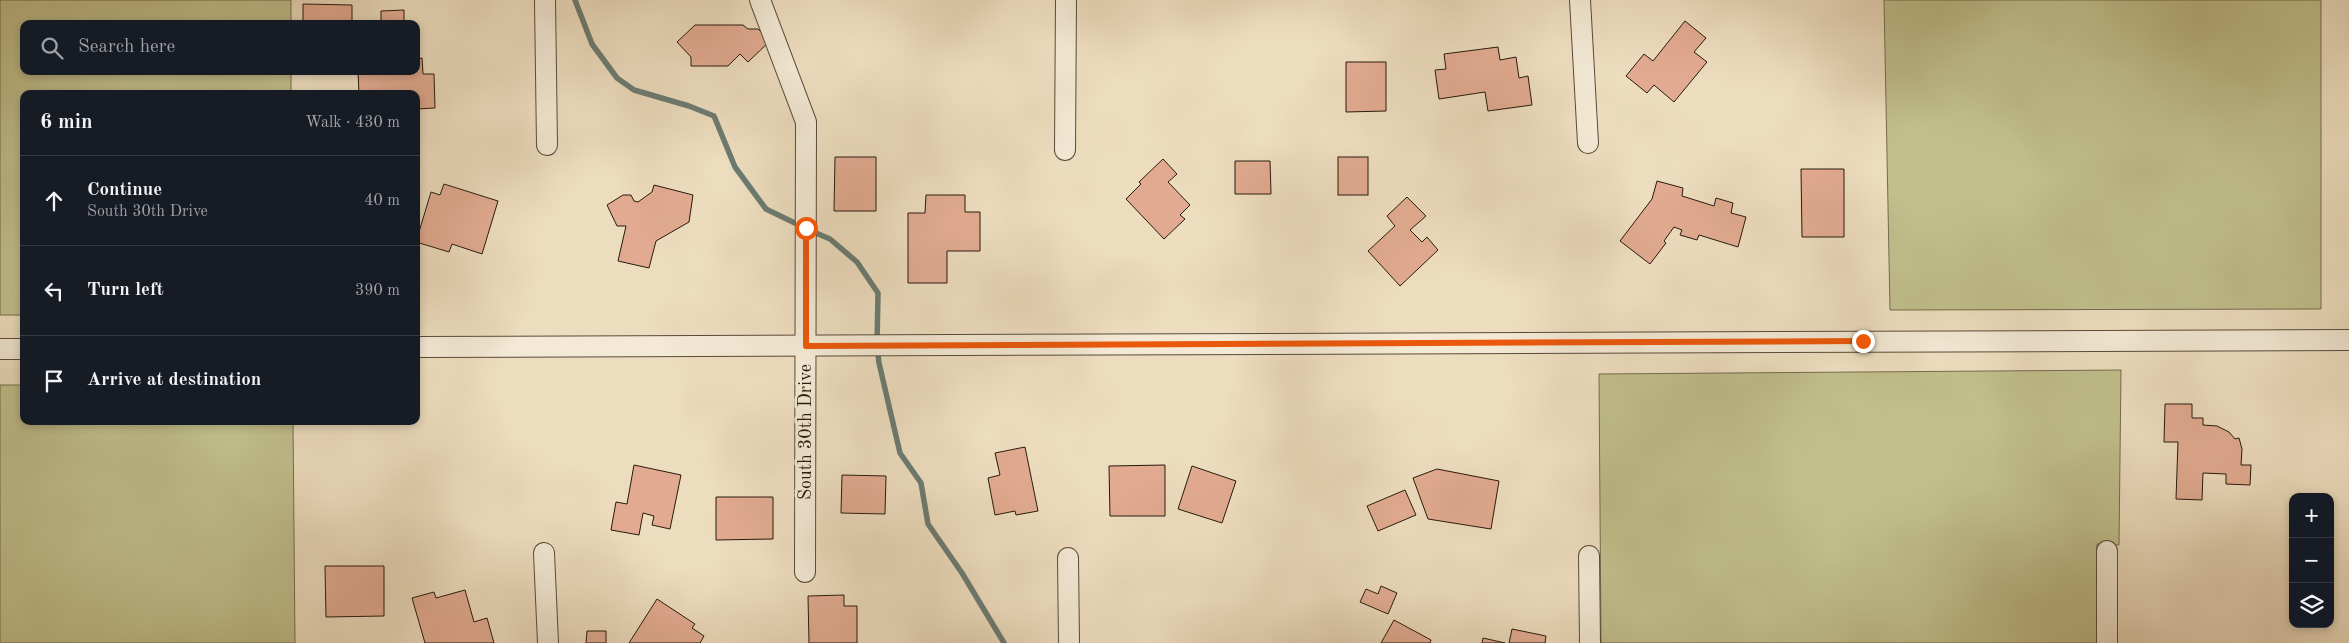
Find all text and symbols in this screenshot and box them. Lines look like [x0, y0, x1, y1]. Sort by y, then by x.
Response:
search box [20, 20, 420, 75]
icon: search [38, 34, 66, 62]
text: Search here [78, 38, 175, 57]
text: 6 min [40, 112, 93, 133]
text: Walk · 430 m [305, 115, 400, 131]
text: Continue [87, 181, 162, 200]
icon: ahead [40, 187, 68, 215]
text: 40 m [364, 193, 400, 209]
text: South 30th Drive [87, 204, 208, 220]
route start [795, 217, 818, 240]
icon: left [40, 277, 68, 305]
text: Turn left [87, 281, 164, 300]
text: 390 m [355, 283, 400, 299]
route end [1852, 330, 1875, 353]
street label: South 30th Drive [797, 364, 815, 500]
icon: arrive [40, 367, 68, 395]
text: Arrive at destination [87, 371, 261, 390]
map controls [2289, 493, 2334, 628]
button: + [2289, 493, 2334, 538]
button: − [2289, 538, 2334, 583]
button: layers [2289, 583, 2334, 628]

